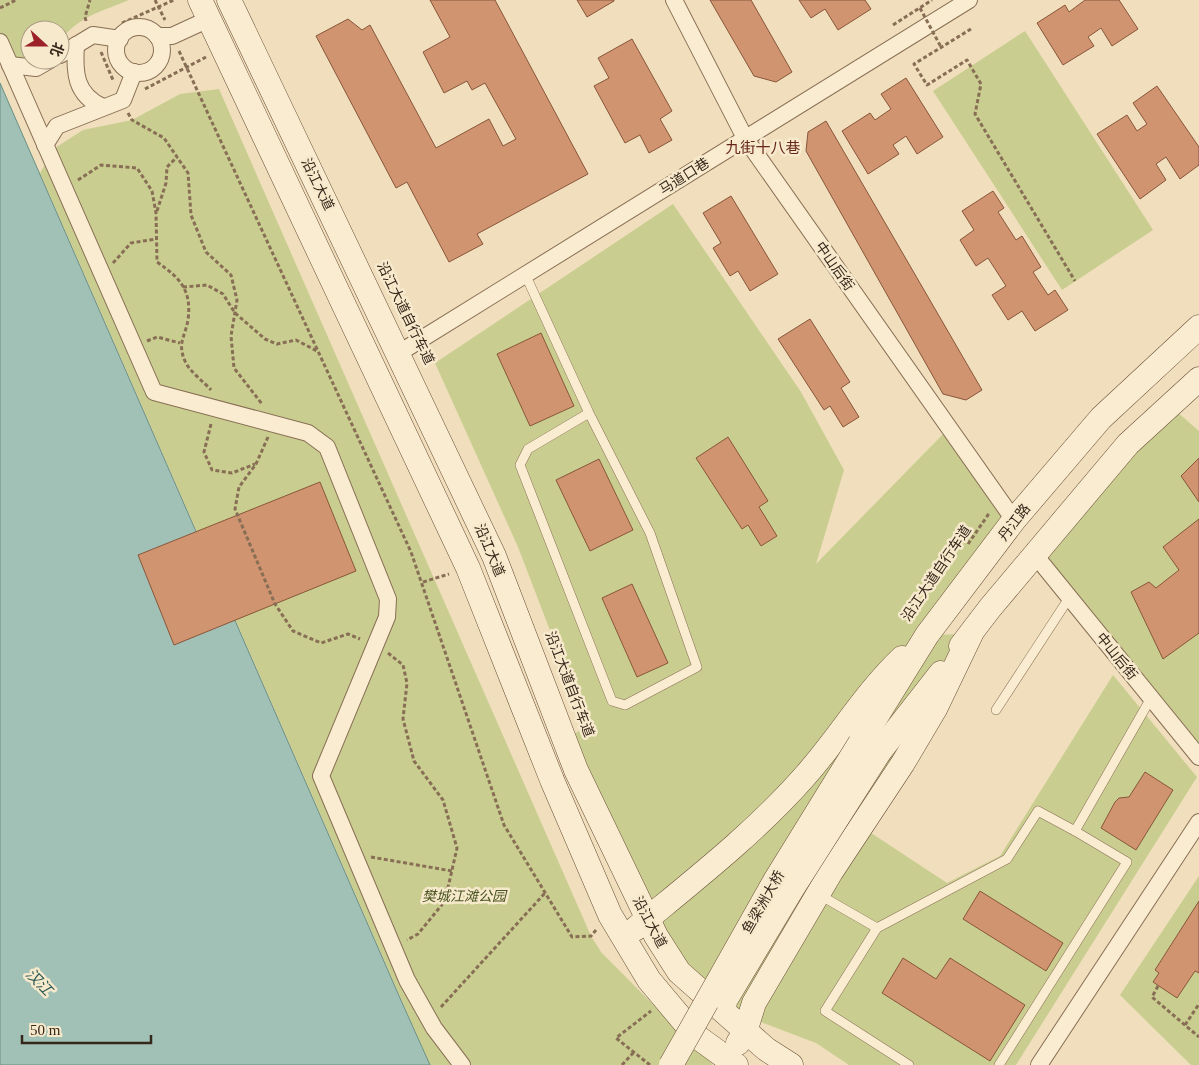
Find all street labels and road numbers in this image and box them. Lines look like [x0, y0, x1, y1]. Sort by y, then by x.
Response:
street label: 马道口巷 [657, 155, 712, 198]
street label: 沿江大道 [299, 156, 337, 213]
street label: 中山后街 [812, 239, 857, 294]
street label: 沿江大道自行车道 [374, 259, 438, 367]
street label: 丹江路 [996, 501, 1033, 543]
street label: 沿江大道 [472, 521, 507, 579]
street label: 沿江大道自行车道 [898, 522, 974, 624]
street label: 沿江大道自行车道 [542, 629, 598, 739]
street label: 中山后街 [1093, 630, 1140, 683]
street label: 鱼梁洲大桥 [739, 868, 787, 936]
street label: 沿江大道 [630, 894, 669, 950]

